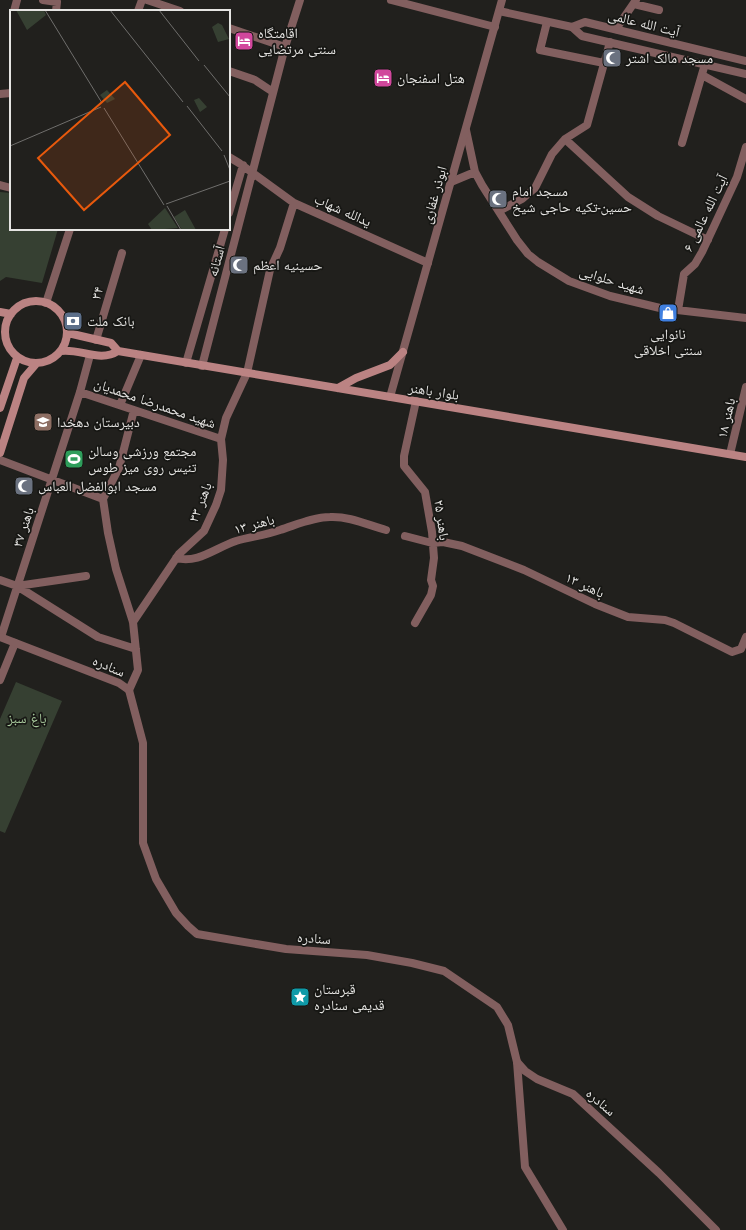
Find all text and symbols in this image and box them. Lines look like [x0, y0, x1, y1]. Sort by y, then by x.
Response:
street label: آیت الله عالمی [606, 4, 682, 42]
inset map [10, 10, 230, 230]
place label: اقامتگاه سنتی مرتضایی [258, 23, 336, 59]
hotel icon: اقامتگاه سنتی مرتضایی [233, 30, 255, 52]
mosque icon: مسجد مالک اشتر [601, 47, 623, 69]
place label: مسجد مالک اشتر [625, 48, 713, 68]
hotel icon: هتل اسفنجان [372, 67, 394, 89]
place label: هتل اسفنجان [397, 68, 465, 88]
street label: ابوذر غفاری [416, 164, 452, 226]
street label: آیت الله عالمی ۶ [678, 171, 732, 255]
place label: مسجد امام حسین-تکیه حاجی شیخ [512, 181, 632, 217]
mosque icon: مسجد امام حسین-تکیه حاجی شیخ [487, 188, 509, 210]
street label: یدالله شهاب [311, 189, 375, 232]
street label: آستانه [202, 243, 230, 279]
mosque icon: حسینیه اعظم [228, 254, 250, 276]
place label: حسینیه اعظم [253, 255, 323, 275]
street label: شهید حلوایی [577, 261, 647, 299]
street label: ۳۴ [86, 284, 108, 302]
shop icon: نانوایی سنتی اخلاقی [657, 302, 679, 324]
bank icon: بانک ملت [62, 310, 84, 332]
place label: بانک ملت [87, 311, 135, 331]
place label: نانوایی سنتی اخلاقی [634, 324, 702, 360]
street label: شهید محمدرضا محمدیان [92, 373, 218, 433]
street label: بلوار باهنر [406, 377, 461, 405]
street label: باهنر ۱۸ [712, 396, 740, 440]
school or university icon: دبیرستان دهخدا [32, 411, 54, 433]
place label: دبیرستان دهخدا [57, 412, 140, 432]
place label: مجتمع ورزشی وسالن تنیس روی میز طوس [88, 441, 197, 477]
sports icon: مجتمع ورزشی وسالن تنیس روی میز طوس [63, 448, 85, 470]
mosque icon: مسجد ابوالفضل العباس [13, 475, 35, 497]
place label: مسجد ابوالفضل العباس [38, 476, 157, 496]
street label: باهنر ۳۳ [183, 479, 217, 525]
street label: باهنر ۲۵ [429, 498, 455, 542]
street label: باهنر ۳۷ [7, 504, 39, 550]
street label: باهنر ۱۳ [232, 509, 277, 539]
street label: باهنر ۱۳ [562, 567, 608, 603]
street label: سنادره [90, 650, 128, 682]
park label: باغ سبز [6, 708, 47, 728]
street label: سنادره [296, 927, 332, 949]
place label: قبرستان قدیمی سنادره [314, 979, 385, 1015]
place icon: قبرستان قدیمی سنادره [289, 986, 311, 1008]
street label: سنادره [582, 1083, 620, 1121]

